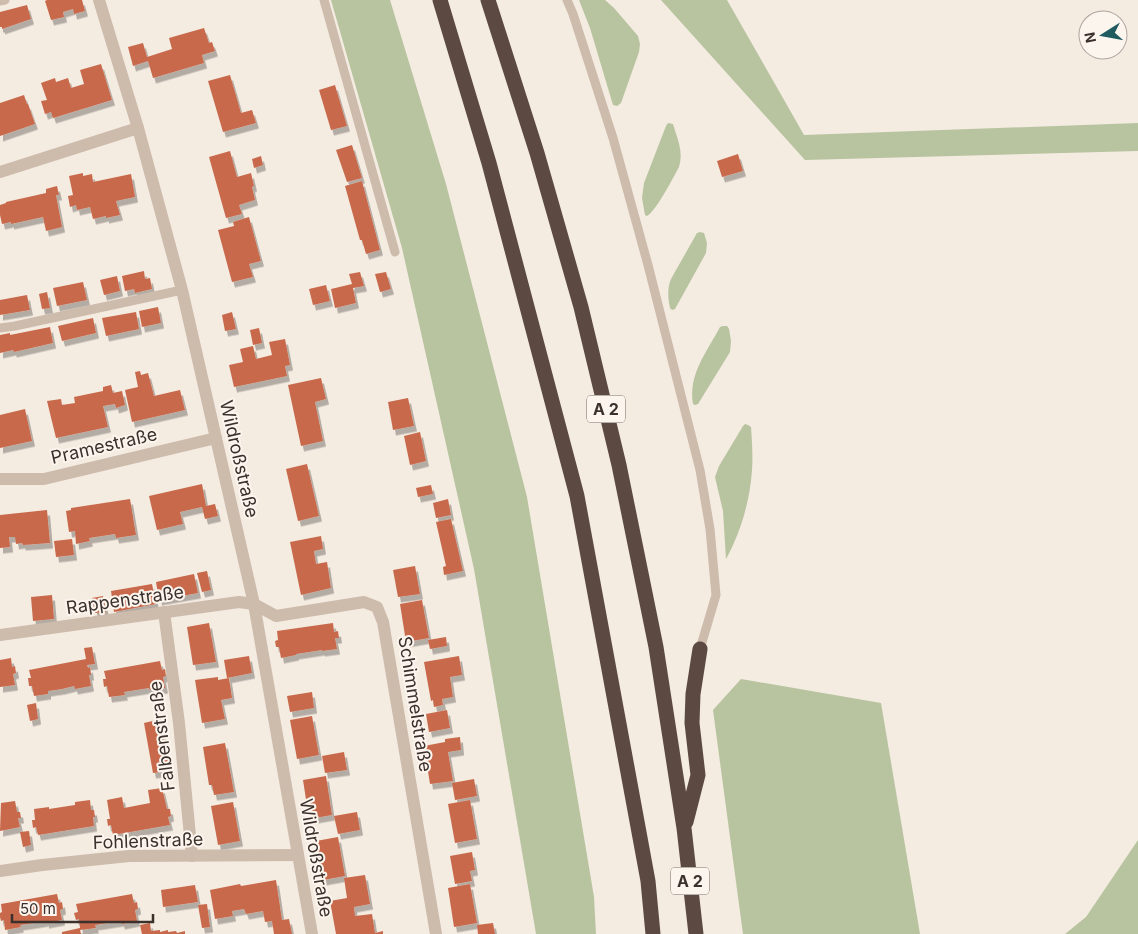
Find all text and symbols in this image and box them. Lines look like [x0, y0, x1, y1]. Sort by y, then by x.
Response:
north arrow [1078, 10, 1128, 60]
text: N [1080, 31, 1099, 44]
road number: A 2 [587, 396, 625, 422]
street label: Wildroßstraße [216, 398, 263, 520]
street label: Pramestraße [49, 423, 159, 468]
street label: Rappenstraße [65, 581, 185, 618]
street label: Schimmelstraße [394, 635, 437, 773]
street label: Falbenstraße [144, 680, 179, 792]
street label: Wildroßstraße [296, 797, 337, 919]
street label: Fohlenstraße [92, 828, 204, 853]
road number: A 2 [671, 868, 709, 894]
scale bar [12, 892, 154, 924]
text: 50 m [20, 899, 56, 918]

